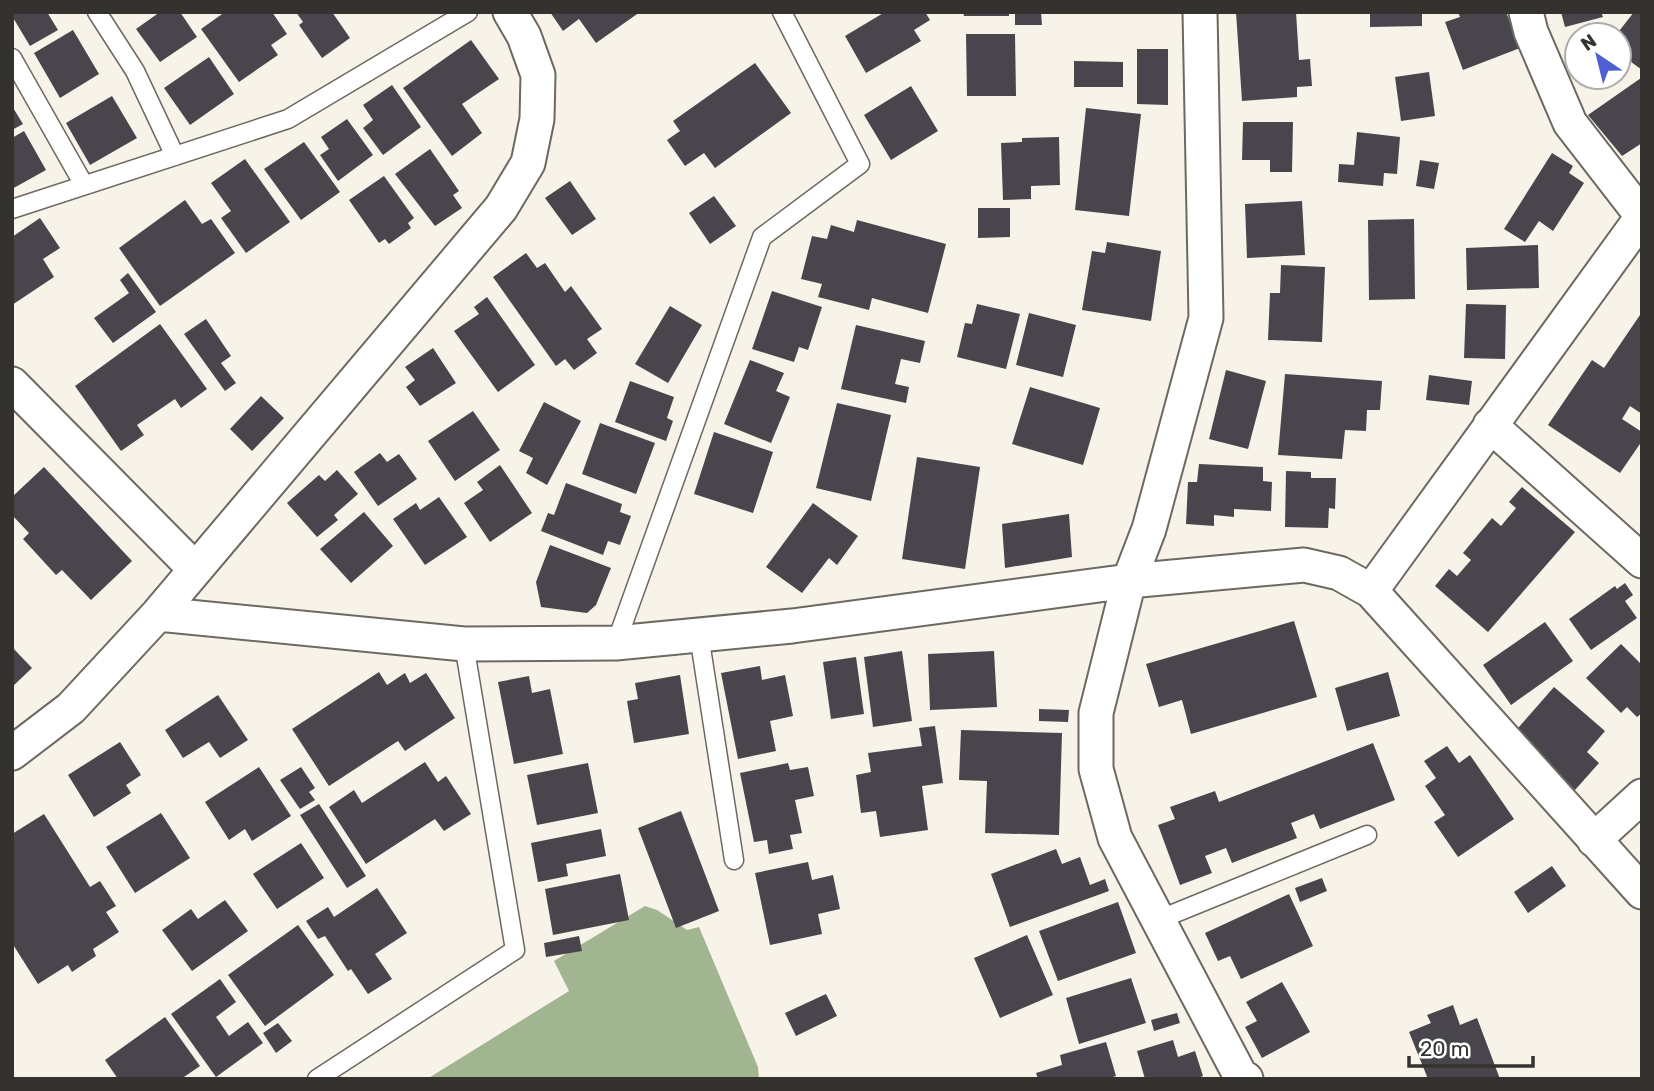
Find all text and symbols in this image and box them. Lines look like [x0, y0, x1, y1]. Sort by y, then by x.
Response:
north arrow [1563, 21, 1633, 91]
text: N [1576, 29, 1601, 56]
scale bar [1409, 1024, 1533, 1068]
text: 20 m [1420, 1036, 1469, 1061]

